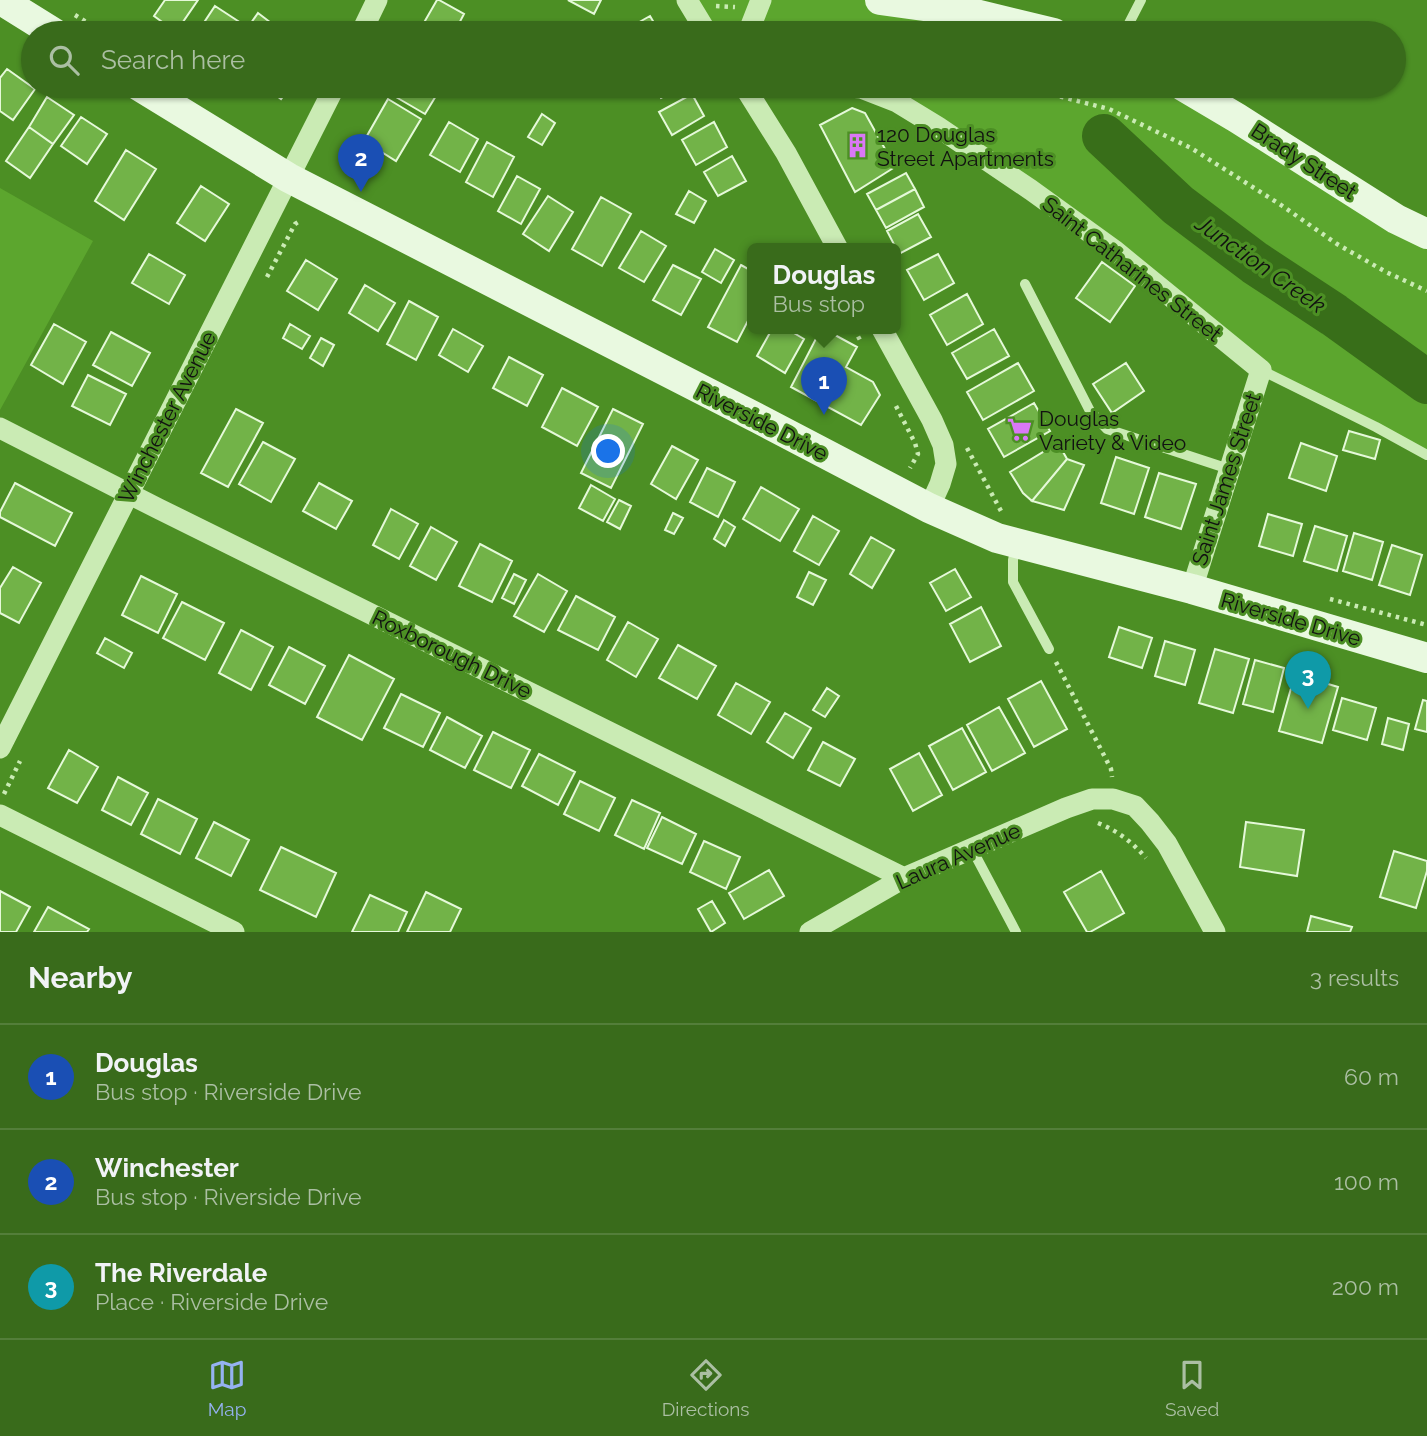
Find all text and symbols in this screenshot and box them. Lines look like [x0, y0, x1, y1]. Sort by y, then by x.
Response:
search box [21, 21, 1406, 98]
icon: search [45, 41, 83, 79]
text: Search here [101, 45, 245, 75]
street label: Brady Street [1247, 118, 1361, 204]
place label: 120 Douglas Street Apartments [877, 122, 1054, 171]
building icon: 120 Douglas Street Apartments [843, 132, 871, 160]
pin: 2 [338, 134, 384, 192]
street label: Saint Catharines Street [1038, 191, 1226, 347]
water label: Junction Creek [1190, 209, 1331, 319]
popup [747, 243, 901, 334]
text: Douglas [773, 260, 875, 290]
text: Bus stop [773, 290, 865, 317]
street label: Winchester Avenue [113, 327, 221, 507]
pin: 1 [801, 357, 847, 415]
street label: Riverside Drive [692, 378, 832, 466]
street label: Saint James Street [1186, 390, 1266, 568]
place label: Douglas Variety & Video [1039, 406, 1186, 455]
supermarket icon: Douglas Variety & Video [1005, 416, 1033, 444]
your location [591, 434, 625, 468]
street label: Riverside Drive [1218, 587, 1364, 651]
street label: Roxborough Drive [368, 605, 536, 703]
pin: 3 [1285, 651, 1331, 709]
street label: Laura Avenue [892, 817, 1024, 895]
text: Nearby [28, 960, 132, 995]
text: 3 results [1310, 964, 1399, 991]
text: Douglas [95, 1048, 198, 1078]
text: 1 [45, 1063, 57, 1090]
text: 60 m [1344, 1063, 1399, 1090]
text: Bus stop · Riverside Drive [95, 1078, 362, 1105]
text: Winchester [95, 1153, 239, 1183]
text: 2 [45, 1168, 57, 1195]
text: 100 m [1334, 1168, 1399, 1195]
text: Bus stop · Riverside Drive [95, 1183, 362, 1210]
text: The Riverdale [95, 1258, 267, 1288]
text: 3 [45, 1273, 57, 1300]
text: 200 m [1332, 1273, 1399, 1300]
text: Place · Riverside Drive [95, 1288, 328, 1315]
tab: Map [208, 1356, 246, 1420]
tab: Directions [662, 1356, 750, 1420]
tab: Saved [1165, 1356, 1219, 1420]

